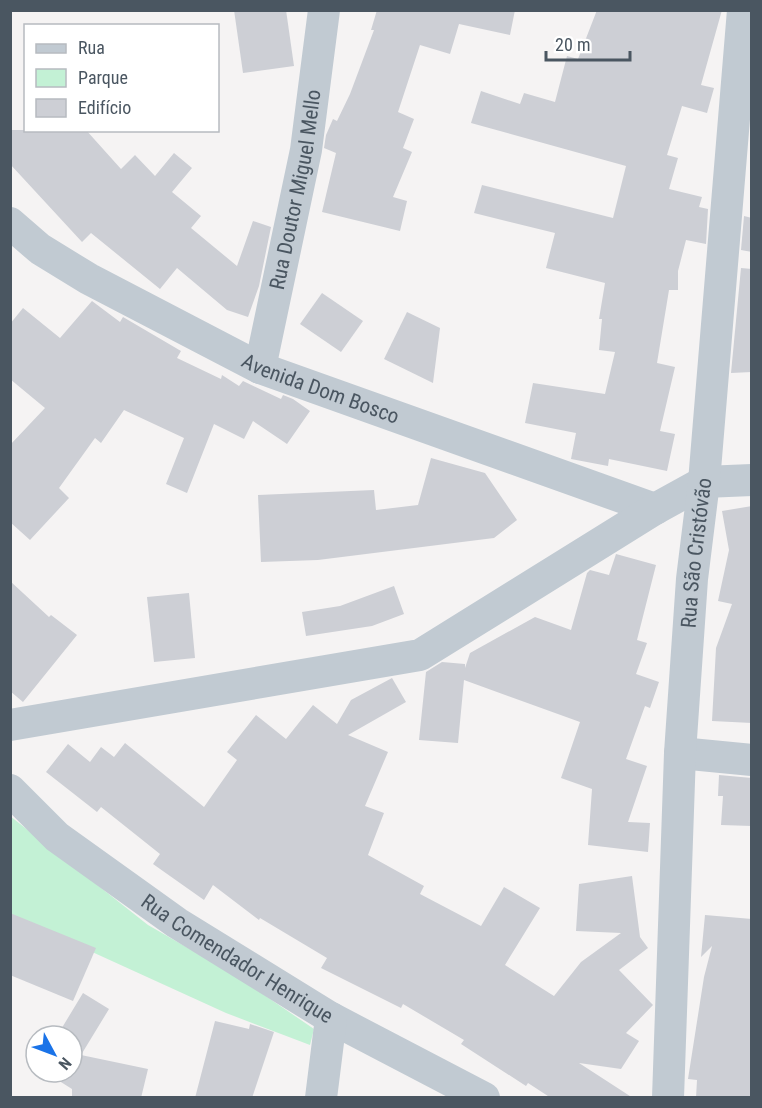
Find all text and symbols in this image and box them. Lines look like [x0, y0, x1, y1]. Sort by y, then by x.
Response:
legend [24, 24, 219, 132]
scale bar [546, 24, 630, 62]
text: 20 m [555, 34, 590, 55]
text: Rua [78, 37, 105, 58]
text: Parque [78, 67, 128, 88]
street label: Rua Doutor Miguel Mello [265, 88, 326, 292]
text: Edifício [78, 97, 131, 118]
street label: Avenida Dom Bosco [238, 349, 402, 429]
street label: Rua São Cristóvão [677, 476, 716, 629]
street label: Rua Comendador Henrique [137, 889, 337, 1028]
north arrow [24, 1024, 84, 1084]
text: N [55, 1054, 75, 1073]

